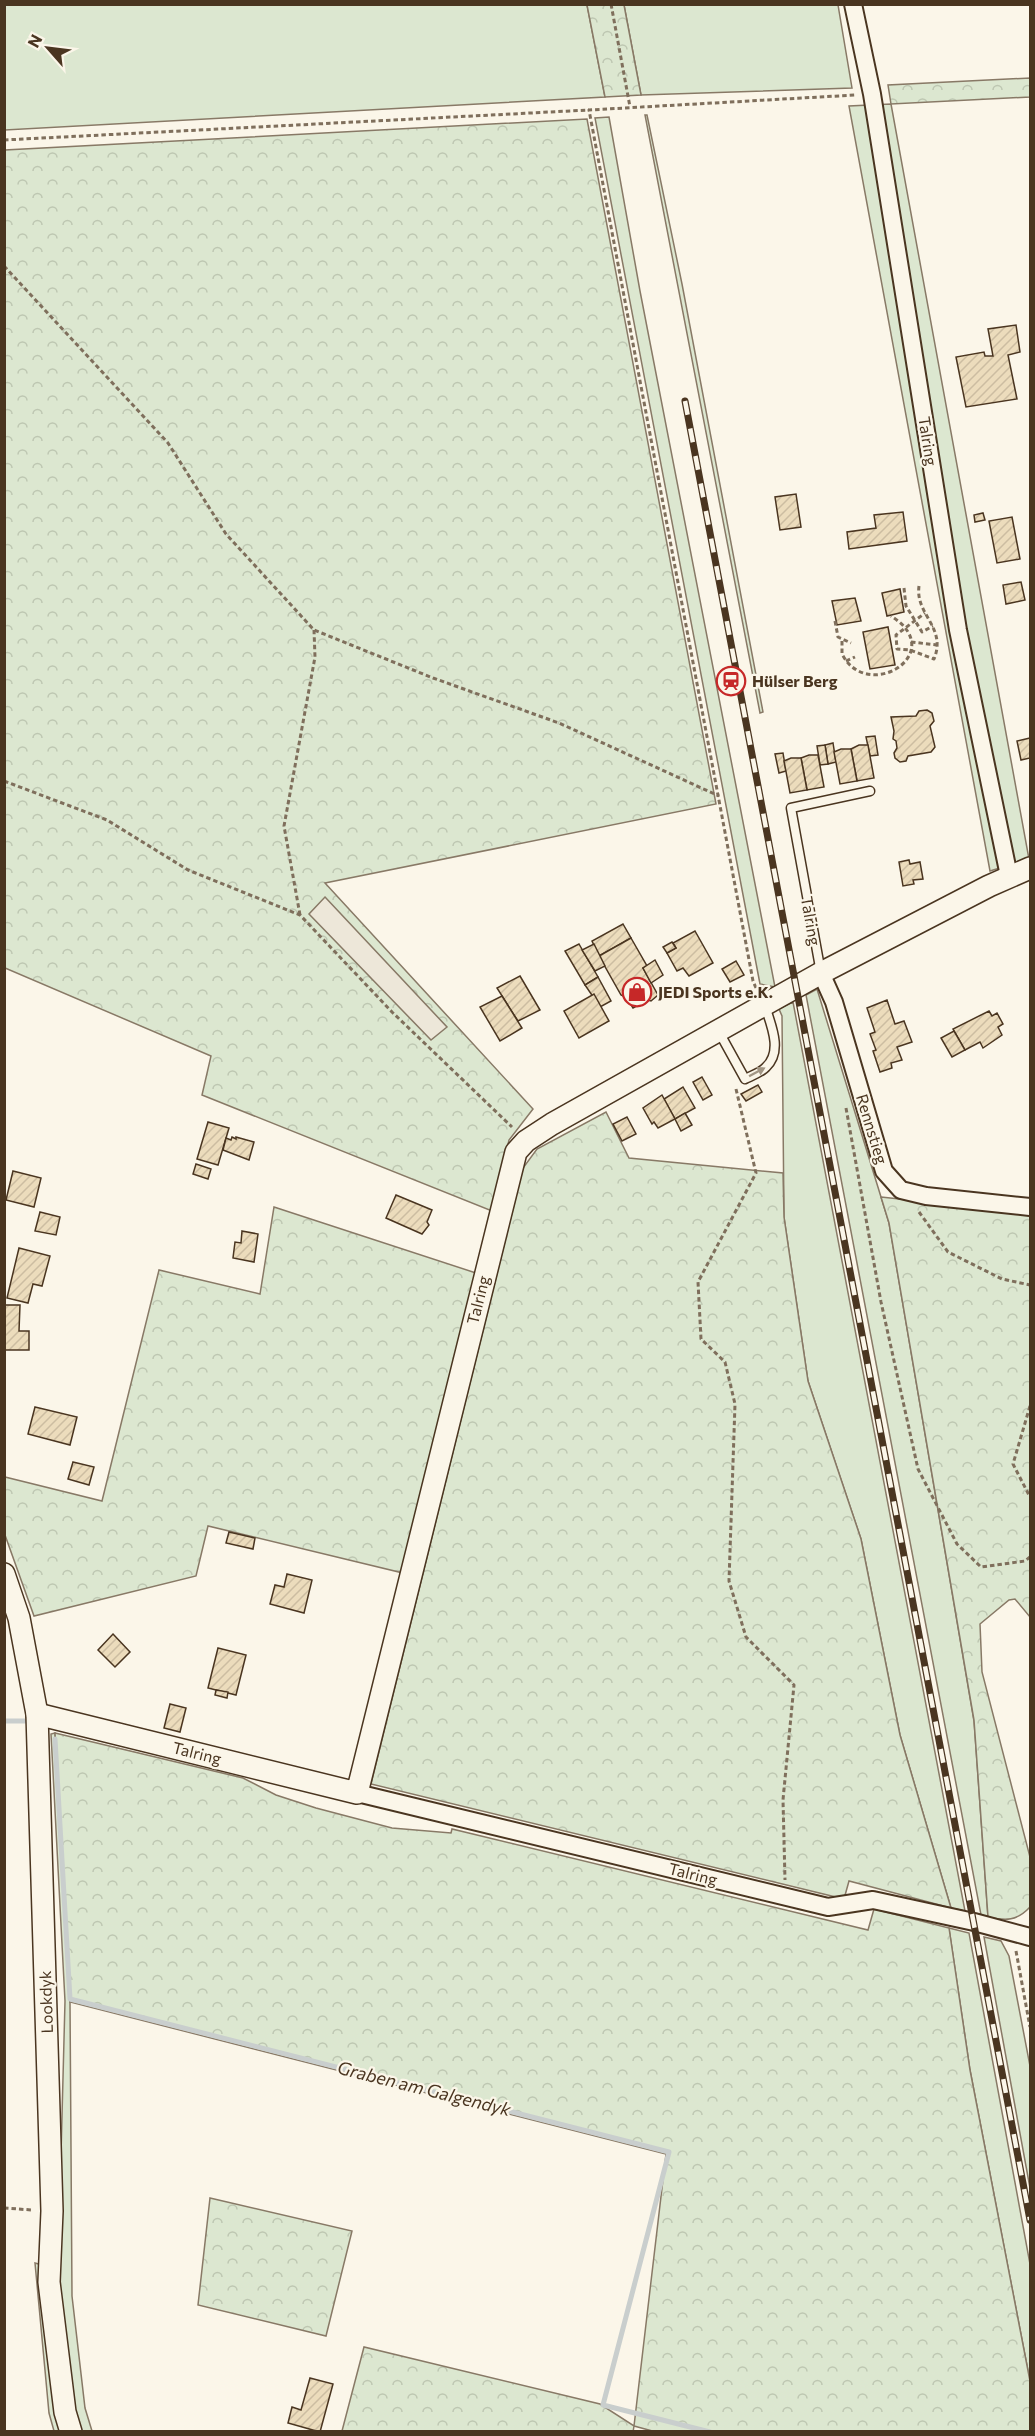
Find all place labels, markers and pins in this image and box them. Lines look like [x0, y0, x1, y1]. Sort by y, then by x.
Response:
station icon: Hülser Berg [715, 665, 747, 697]
place label: Hülser Berg [752, 671, 838, 690]
shop icon: JEDI Sports e.K. [621, 976, 653, 1008]
place label: JEDI Sports e.K. [658, 982, 773, 1001]

